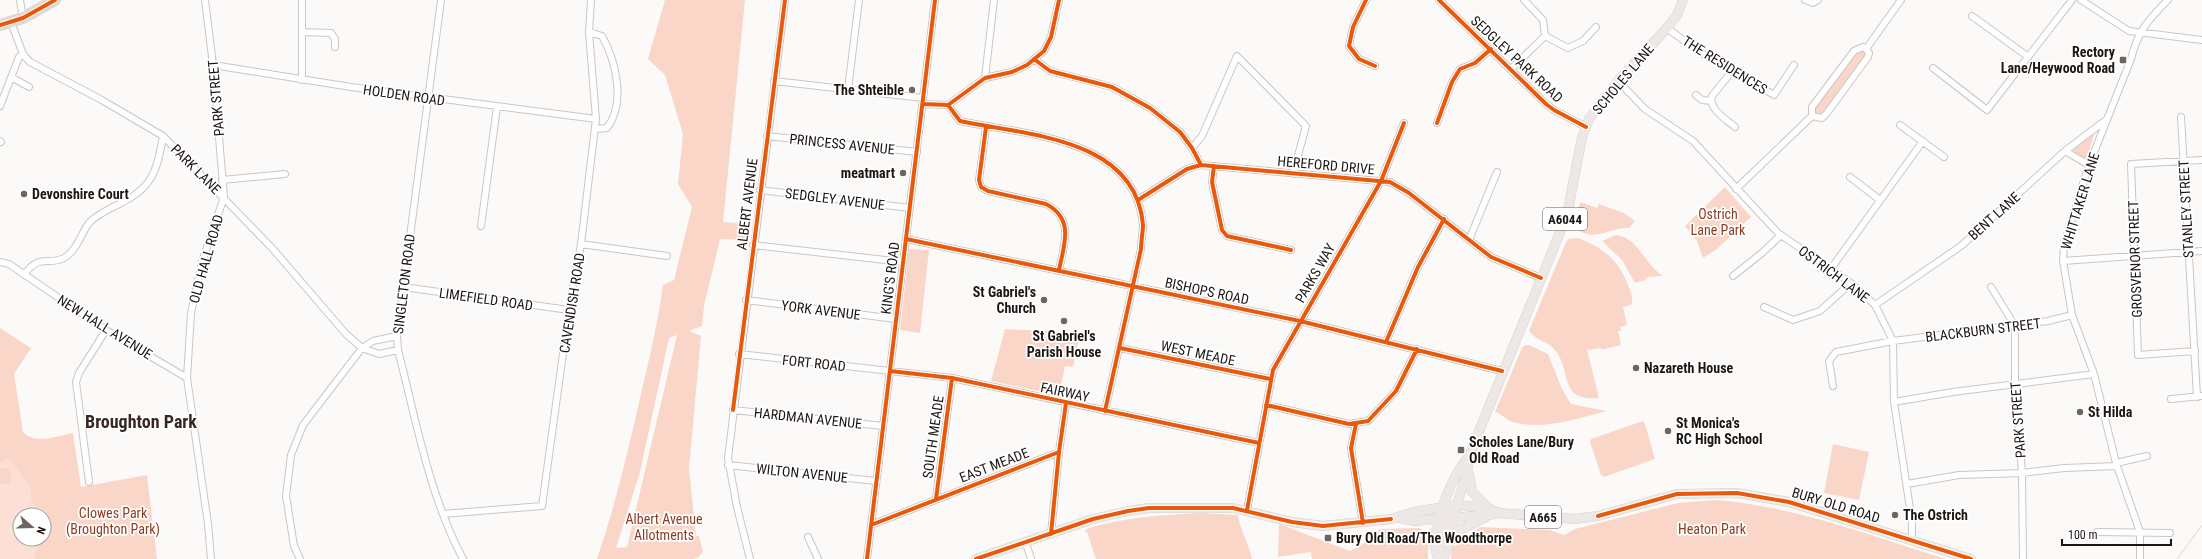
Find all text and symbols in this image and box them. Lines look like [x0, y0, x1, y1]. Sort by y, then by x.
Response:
street label: SEDGLEY PARK ROAD [1468, 12, 1566, 106]
street label: THE RESIDENCES [1680, 32, 1770, 98]
street label: SCHOLES LANE [1589, 41, 1657, 117]
place label: Rectory Lane/Heywood Road [2001, 44, 2116, 76]
marker: Rectory Lane/Heywood Road [2118, 55, 2128, 65]
street label: PARK STREET [205, 59, 227, 137]
street label: HOLDEN ROAD [362, 81, 446, 109]
place label: The Shteible [833, 82, 904, 98]
marker: The Shteible [907, 85, 917, 95]
street label: PRINCESS AVENUE [789, 131, 895, 157]
street label: PARK LANE [168, 141, 224, 197]
street label: WHITTAKER LANE [2058, 151, 2102, 251]
street label: HEREFORD DRIVE [1277, 153, 1375, 177]
street label: ALBERT AVENUE [733, 157, 761, 251]
street label: STANLEY STREET [2175, 160, 2197, 258]
place label: meatmart [841, 165, 895, 181]
marker: meatmart [898, 168, 908, 178]
street label: SEDGLEY AVENUE [784, 185, 886, 213]
place label: Devonshire Court [32, 186, 129, 202]
marker: Devonshire Court [19, 189, 29, 199]
street label: BENT LANE [1965, 189, 2023, 243]
street label: GROSVENOR STREET [2125, 200, 2145, 318]
park label: Ostrich Lane Park [1691, 206, 1746, 238]
road number: A6044 [1543, 208, 1587, 230]
street label: OLD HALL ROAD [186, 213, 226, 305]
street label: SINGLETON ROAD [390, 233, 418, 335]
street label: PARKS WAY [1292, 240, 1339, 305]
street label: KING'S ROAD [878, 241, 902, 315]
street label: OSTRICH LANE [1796, 242, 1872, 306]
street label: CAVENDISH ROAD [556, 252, 588, 354]
street label: BISHOPS ROAD [1164, 274, 1250, 308]
place label: St Gabriel's Church [973, 284, 1036, 316]
street label: LIMEFIELD ROAD [438, 285, 534, 314]
street label: NEW HALL AVENUE [55, 291, 155, 363]
marker: St Gabriel's Church [1039, 295, 1049, 305]
street label: YORK AVENUE [781, 297, 862, 323]
street label: BLACKBURN STREET [1924, 315, 2042, 345]
marker: St Gabriel's Parish House [1059, 316, 1069, 326]
place label: St Gabriel's Parish House [1027, 328, 1102, 360]
street label: WEST MEADE [1159, 337, 1237, 369]
street label: FORT ROAD [781, 352, 847, 374]
place label: Nazareth House [1644, 360, 1734, 376]
marker: Nazareth House [1631, 363, 1641, 373]
street label: FAIRWAY [1039, 379, 1092, 405]
street label: PARK STREET [2007, 381, 2029, 459]
street label: SOUTH MEADE [919, 395, 947, 479]
street label: HARDMAN AVENUE [753, 404, 863, 432]
place label: St Hilda [2088, 404, 2133, 420]
marker: St Hilda [2075, 407, 2085, 417]
district label: Broughton Park [85, 411, 197, 432]
place label: St Monica's RC High School [1676, 415, 1763, 447]
marker: St Monica's RC High School [1663, 426, 1673, 436]
place label: Scholes Lane/Bury Old Road [1469, 434, 1575, 466]
street label: EAST MEADE [957, 444, 1031, 486]
marker: Scholes Lane/Bury Old Road [1456, 445, 1466, 455]
street label: WILTON AVENUE [755, 460, 849, 486]
street label: BURY OLD ROAD [1790, 484, 1882, 526]
park label: Clowes Park (Broughton Park) [66, 505, 160, 538]
road number: A665 [1525, 506, 1561, 528]
north arrow [12, 507, 52, 547]
place label: The Ostrich [1903, 507, 1968, 523]
marker: The Ostrich [1890, 510, 1900, 520]
park label: Albert Avenue Allotments [625, 511, 703, 543]
park label: Heaton Park [1678, 521, 1747, 537]
scale bar [2062, 521, 2171, 547]
text: N [34, 525, 48, 536]
text: 100 m [2068, 528, 2098, 542]
place label: Bury Old Road/The Woodthorpe [1336, 530, 1512, 546]
marker: Bury Old Road/The Woodthorpe [1323, 533, 1333, 543]

